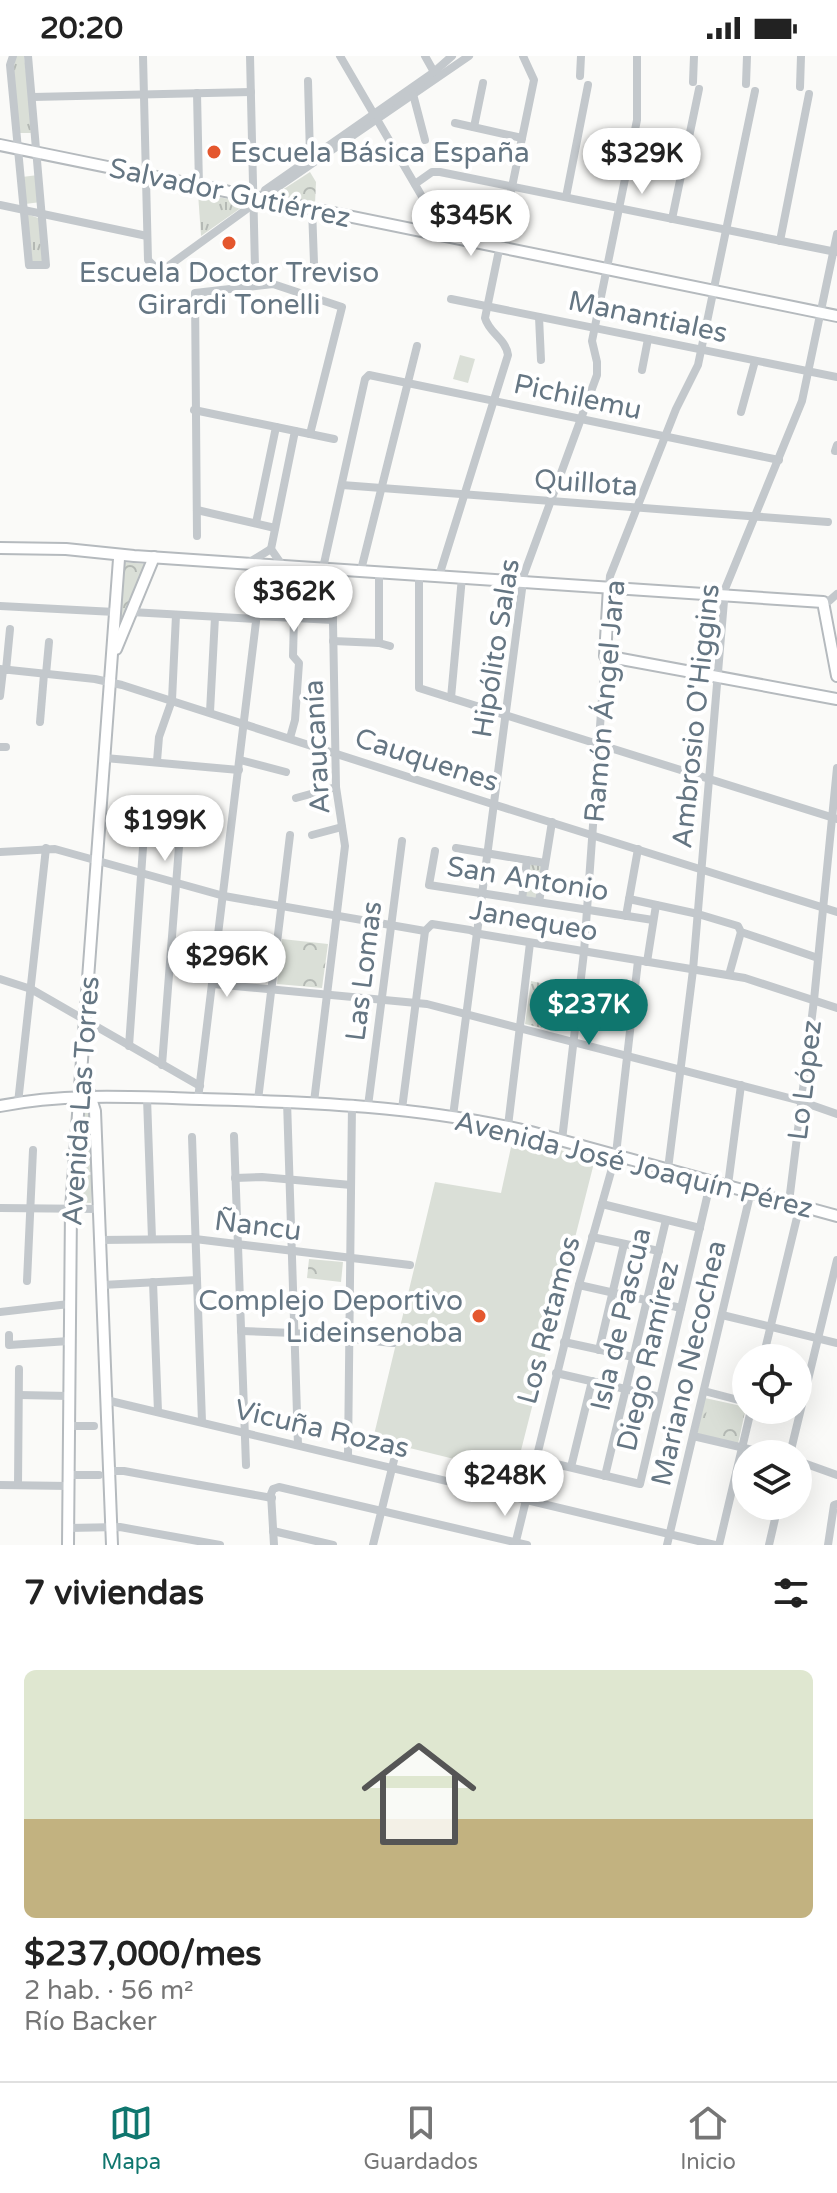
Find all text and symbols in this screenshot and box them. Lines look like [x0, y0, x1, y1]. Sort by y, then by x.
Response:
text: 20:20 [40, 10, 123, 47]
pin: $329K [586, 128, 698, 196]
place label: Escuela Básica España [230, 136, 530, 170]
text: $329K [601, 138, 683, 169]
marker: Escuela Básica España [205, 143, 223, 161]
street label: Salvador Gutiérrez [106, 151, 353, 235]
pin: $345K [415, 190, 527, 258]
text: $345K [430, 200, 512, 231]
marker: Escuela Doctor Treviso Girardi Tonelli [220, 234, 238, 252]
place label: Escuela Doctor Treviso Girardi Tonelli [79, 256, 379, 322]
street label: Manantiales [565, 284, 731, 350]
street label: Pichilemu [511, 367, 645, 427]
street label: Quillota [533, 462, 639, 504]
street label: Hipólito Salas [465, 556, 527, 740]
pin: $362K [238, 566, 350, 634]
text: $362K [253, 576, 335, 607]
street label: Ramón Ángel Jara [577, 578, 633, 824]
street label: Ambrosio O'Higgins [665, 582, 727, 850]
street label: Araucanía [297, 679, 337, 815]
street label: Cauquenes [351, 721, 503, 799]
pin: $199K [109, 795, 221, 863]
text: $199K [124, 805, 206, 836]
street label: San Antonio [445, 849, 611, 909]
street label: Janequeo [467, 893, 600, 949]
street label: Las Lomas [339, 899, 389, 1043]
pin: $296K [171, 931, 283, 999]
text: $296K [186, 941, 268, 972]
street label: Avenida Las Torres [55, 975, 107, 1227]
pin: $237K [533, 979, 645, 1047]
text: $237K [548, 989, 630, 1020]
street label: Lo López [781, 1018, 829, 1142]
street label: Avenida José Joaquín Pérez [451, 1104, 816, 1226]
street label: Ñancu [213, 1204, 303, 1248]
street label: Isla de Pascua [583, 1224, 659, 1414]
street label: Los Retamos [510, 1233, 588, 1408]
street label: Mariano Necochea [644, 1237, 734, 1489]
street label: Diego Ramírez [610, 1258, 686, 1455]
place label: Complejo Deportivo Lideinsenoba [198, 1284, 463, 1350]
marker: Complejo Deportivo Lideinsenoba [470, 1307, 488, 1325]
map controls [732, 1344, 812, 1520]
button: locate [732, 1344, 812, 1424]
street label: Vicuña Rozas [231, 1392, 412, 1466]
button: layers [732, 1440, 812, 1520]
pin: $248K [449, 1450, 561, 1518]
text: $248K [464, 1460, 546, 1491]
icon: filters [769, 1571, 813, 1615]
text: 7 viviendas [24, 1573, 204, 1614]
icon: home [347, 1722, 491, 1866]
text: $237,000/mes [24, 1934, 262, 1975]
text: 2 hab. · 56 m² [24, 1975, 194, 2006]
text: Río Backer [24, 2006, 157, 2037]
tab: Mapa [101, 2101, 161, 2175]
tab: Guardados [363, 2101, 478, 2175]
tab: Inicio [680, 2101, 736, 2175]

